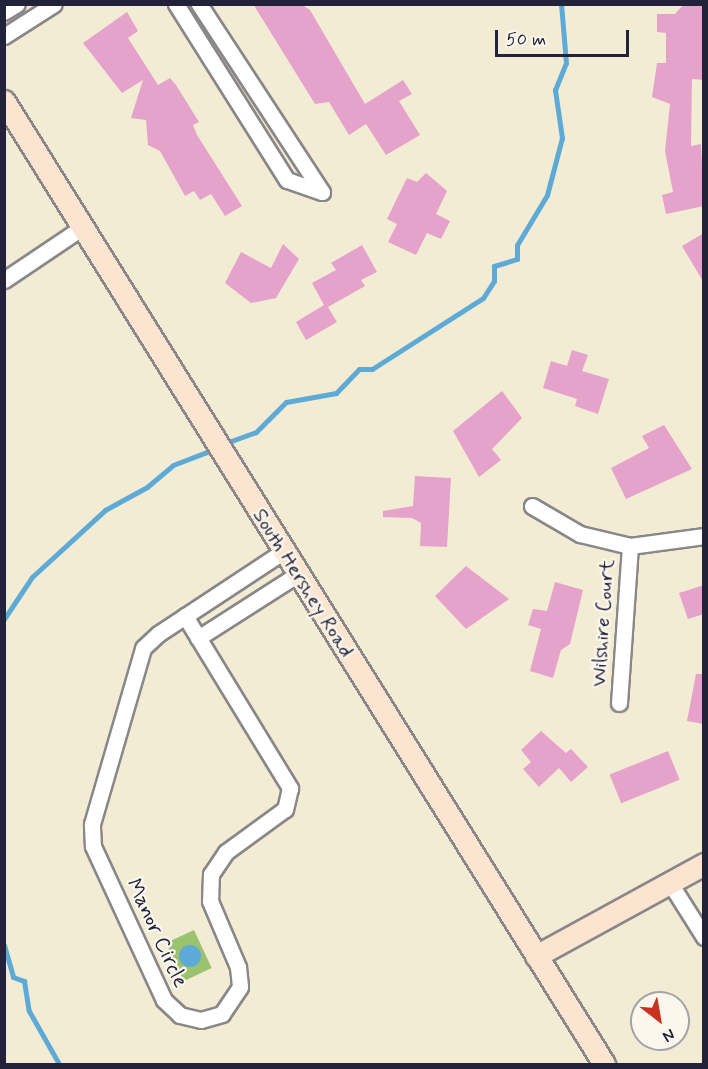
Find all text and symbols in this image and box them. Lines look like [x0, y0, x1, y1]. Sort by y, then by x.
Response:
scale bar [498, 18, 632, 56]
text: 50 m [506, 28, 546, 52]
street label: South Hershey Road [248, 505, 358, 661]
street label: Wilshire Court [586, 559, 620, 687]
street label: Manor Circle [121, 875, 193, 991]
north arrow [630, 991, 690, 1051]
text: N [659, 1023, 678, 1047]

